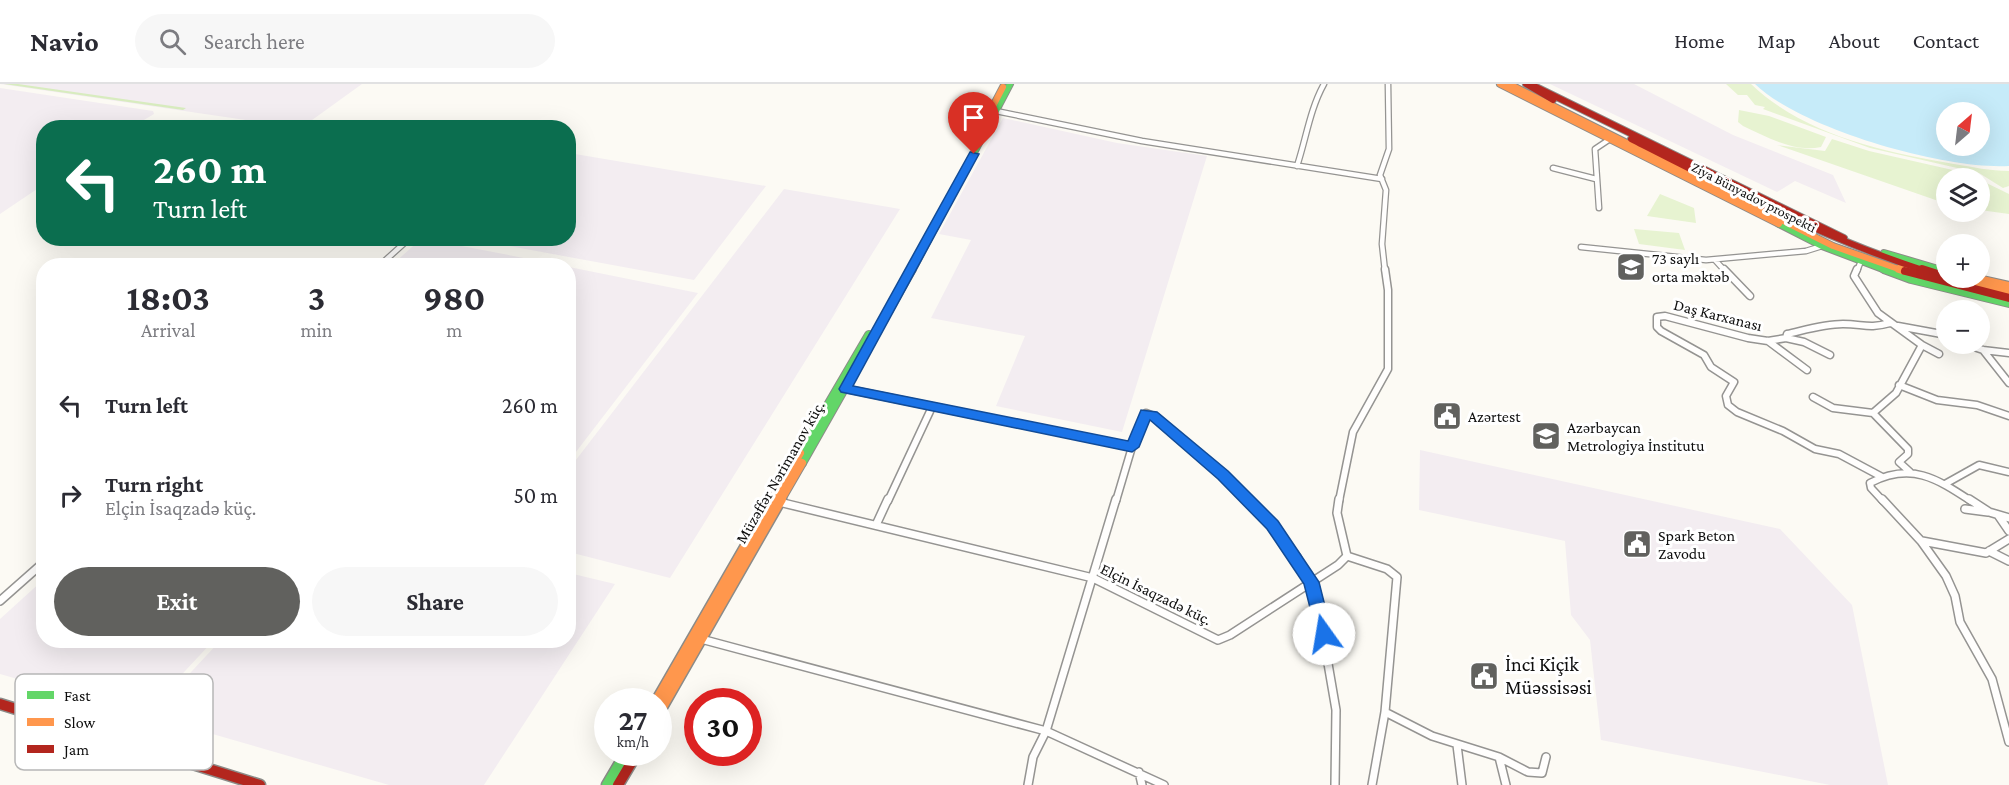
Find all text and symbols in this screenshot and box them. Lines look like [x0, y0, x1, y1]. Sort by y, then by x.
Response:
search box [135, 14, 555, 68]
icon: search [156, 25, 189, 58]
text: Navio [30, 26, 99, 57]
text: Search here [204, 29, 305, 54]
text: Home [1674, 29, 1724, 53]
text: Map [1757, 29, 1796, 53]
text: About [1829, 29, 1880, 53]
text: Contact [1913, 29, 1979, 53]
pin [948, 92, 999, 154]
icon: arrive [957, 101, 990, 134]
north arrow [1936, 102, 1990, 156]
map controls [1936, 102, 1990, 354]
icon: left [54, 144, 132, 222]
text: 260 m [153, 145, 267, 192]
street label: Ziya Bünyadov prospekti [1689, 159, 1819, 236]
button: layers [1936, 168, 1990, 222]
text: Turn left [153, 194, 247, 224]
button: + [1936, 234, 1990, 288]
place label: 73 saylı orta məktəb [1652, 250, 1729, 285]
school or university icon: 73 saylı orta məktəb [1615, 251, 1647, 283]
text: 18:03 [127, 278, 210, 318]
text: 3 [308, 278, 325, 318]
text: 980 [423, 278, 485, 318]
street label: Daş Karxanası [1672, 296, 1764, 335]
button: − [1936, 300, 1990, 354]
text: Arrival [141, 319, 195, 341]
text: min [300, 319, 332, 341]
text: m [446, 319, 462, 341]
icon: left [54, 389, 87, 422]
text: Turn left [105, 393, 188, 418]
text: 260 m [502, 393, 558, 418]
street label: Müzəffər Nərimanov küç. [732, 398, 829, 547]
public building icon: Azərtest [1431, 400, 1463, 432]
place label: Azərtest [1468, 408, 1521, 425]
place label: Azərbaycan Metrologiya İnstitutu [1567, 419, 1705, 455]
school or university icon: Azərbaycan Metrologiya İnstitutu [1530, 420, 1562, 452]
text: Turn right [105, 472, 203, 497]
icon: right [54, 479, 87, 512]
text: 50 m [513, 483, 558, 508]
text: Elçin İsaqzadə küç. [105, 497, 256, 519]
place label: Spark Beton Zavodu [1658, 527, 1735, 562]
public building icon: Spark Beton Zavodu [1621, 528, 1653, 560]
street label: Elçin İsaqzadə küç. [1097, 560, 1214, 629]
button: Exit [54, 567, 300, 636]
button: Share [312, 567, 558, 636]
position arrow [1292, 602, 1356, 666]
place label: İnci Kiçik Müəssisəsi [1505, 653, 1592, 698]
public building icon: İnci Kiçik Müəssisəsi [1468, 660, 1500, 692]
legend [15, 674, 213, 770]
text: Fast [64, 687, 91, 704]
speed limit sign: 30 [684, 688, 762, 766]
text: 27 [618, 703, 648, 736]
text: Slow [64, 714, 96, 731]
text: km/h [617, 734, 649, 750]
text: Jam [62, 741, 89, 759]

